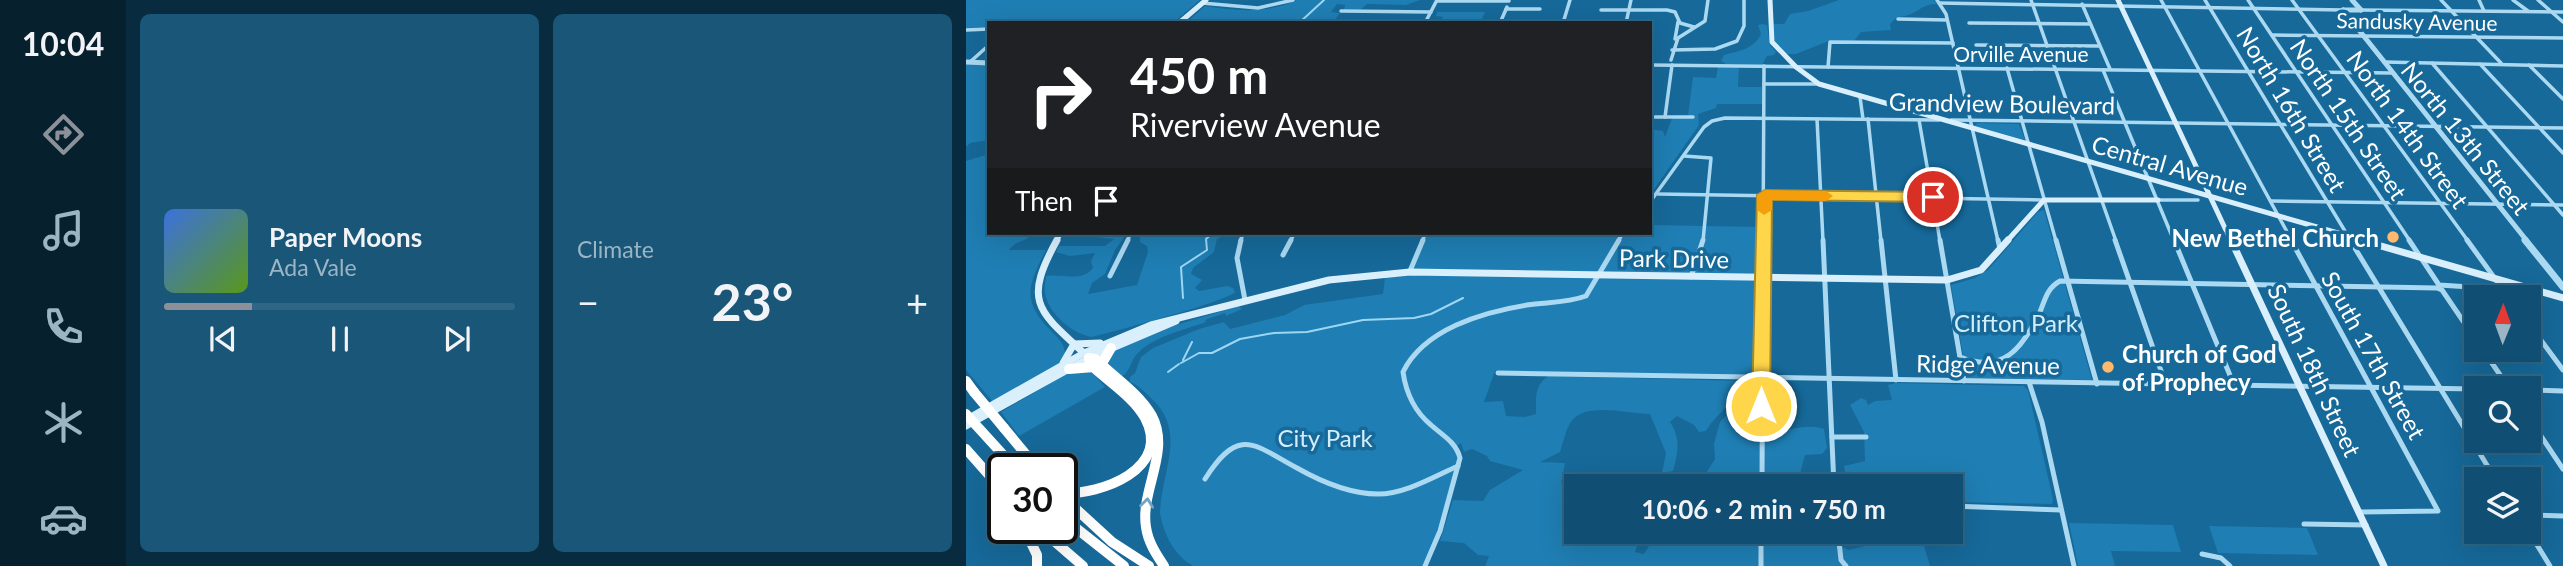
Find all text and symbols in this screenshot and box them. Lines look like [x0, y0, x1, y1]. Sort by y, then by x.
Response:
street label: Sandusky Avenue [2336, 7, 2498, 35]
street label: North 16th Street [2231, 21, 2353, 197]
text: 10:04 [22, 24, 104, 63]
street label: North 15th Street [2285, 33, 2414, 205]
street label: Orville Avenue [1953, 41, 2089, 66]
street label: North 14th Street [2341, 45, 2475, 214]
text: 450 m [1130, 46, 1268, 104]
icon: right [1015, 49, 1106, 140]
street label: North 13th Street [2396, 56, 2537, 220]
street label: Grandview Boulevard [1889, 87, 2115, 119]
text: Riverview Avenue [1130, 105, 1381, 144]
icon: directions [39, 110, 88, 159]
street label: Central Avenue [2089, 129, 2251, 201]
pin [1903, 167, 1963, 227]
icon: arrive [1914, 178, 1952, 216]
icon: arrive [1087, 182, 1125, 220]
text: Then [1015, 185, 1073, 217]
icon: music [39, 206, 88, 255]
text: Paper Moons [269, 221, 422, 253]
place label: New Bethel Church [2172, 223, 2379, 252]
marker: New Bethel Church [2385, 229, 2401, 245]
text: Climate [577, 235, 654, 263]
street label: Park Drive [1619, 243, 1729, 273]
text: Ada Vale [269, 253, 357, 281]
street label: South 17th Street [2316, 266, 2432, 444]
text: 23° [712, 270, 793, 332]
text: − [577, 279, 599, 325]
text: + [906, 279, 928, 325]
street label: South 18th Street [2262, 279, 2368, 461]
north arrow [2464, 285, 2541, 362]
map controls [2464, 285, 2541, 544]
icon: phone [39, 302, 88, 351]
park label: Clifton Park [1954, 308, 2079, 337]
icon: previous [204, 320, 242, 358]
icon: pause [321, 320, 359, 358]
icon: next [438, 320, 476, 358]
place label: Church of God of Prophecy [2122, 339, 2277, 396]
street label: Ridge Avenue [1916, 348, 2060, 380]
marker: Church of God of Prophecy [2100, 359, 2116, 375]
position arrow [1724, 369, 1798, 443]
button: search [2464, 376, 2541, 453]
icon: climate [39, 398, 88, 447]
park label: City Park [1277, 423, 1373, 452]
speed limit sign: 30 [987, 453, 1078, 544]
button: layers [2464, 467, 2541, 544]
text: 10:06 · 2 min · 750 m [1641, 493, 1886, 525]
icon: car [39, 494, 88, 543]
one-way arrow [1139, 497, 1154, 509]

